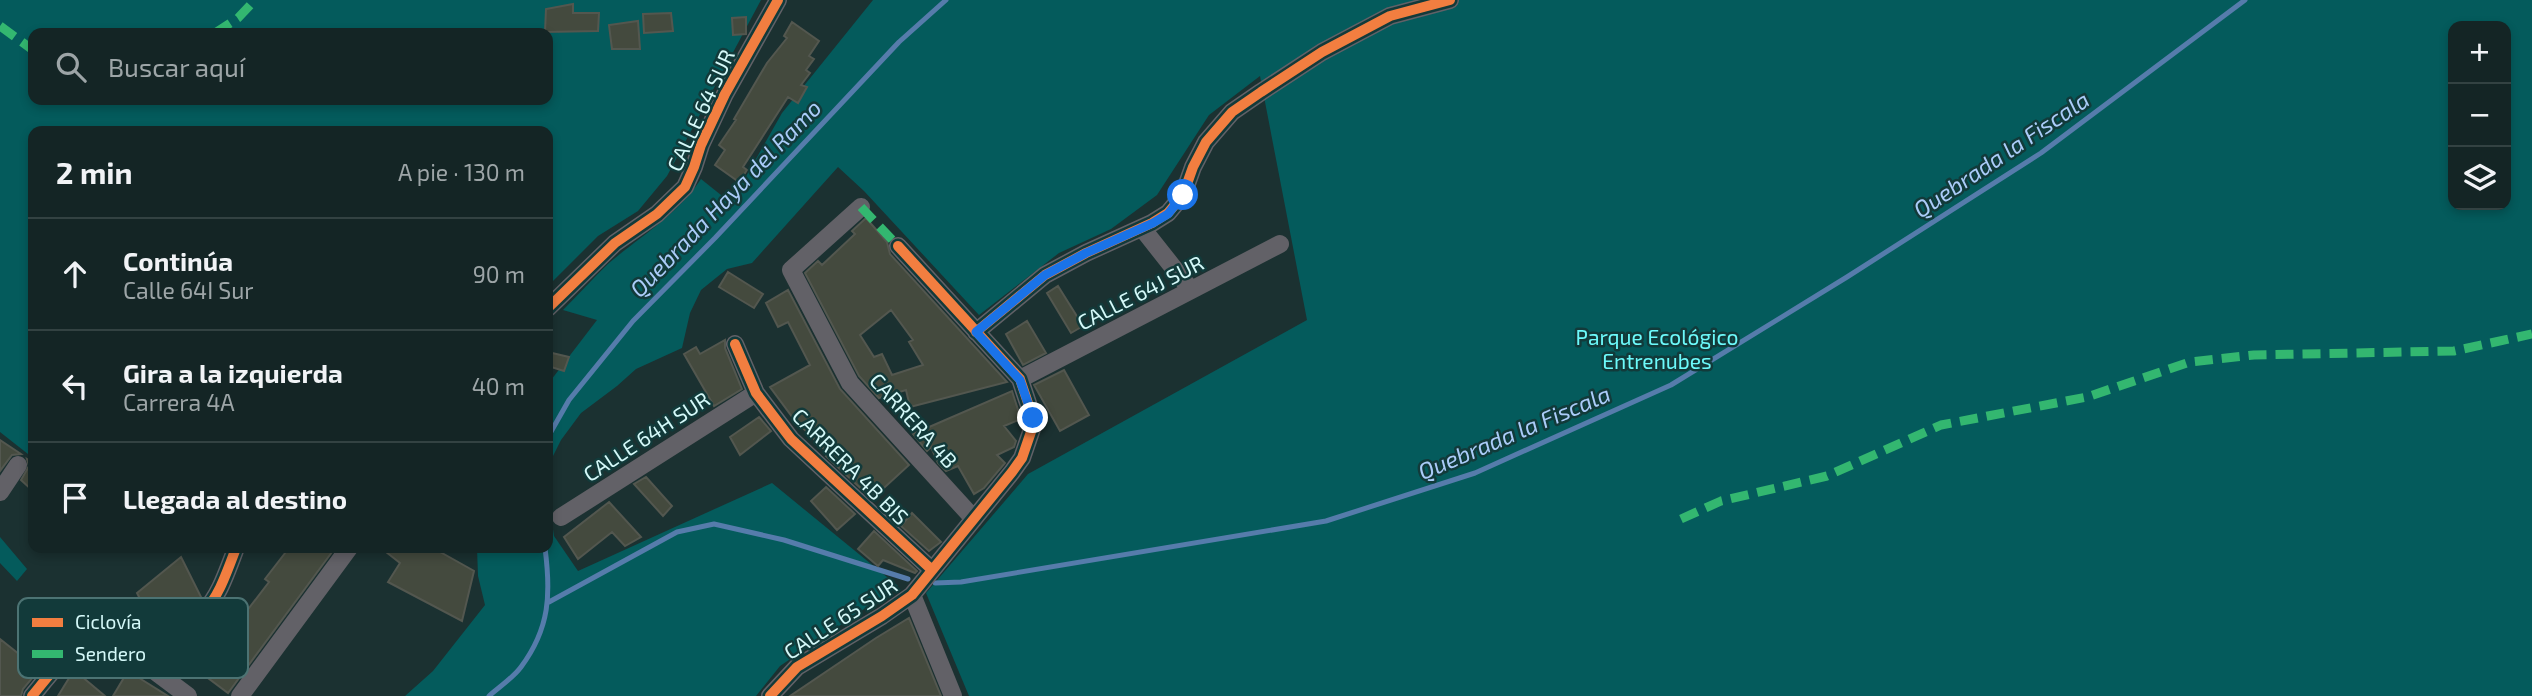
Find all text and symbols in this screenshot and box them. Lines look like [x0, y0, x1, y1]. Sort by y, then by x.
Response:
map controls [2448, 21, 2511, 210]
button: + [2448, 21, 2511, 84]
search box [28, 28, 553, 105]
street label: CALLE 64 SUR [661, 45, 739, 175]
icon: search [52, 48, 90, 86]
text: Buscar aquí [108, 51, 245, 82]
button: − [2448, 84, 2511, 147]
water label: Quebrada la Fiscala [1908, 85, 2094, 223]
water label: Quebrada Haya del Ramo [623, 93, 827, 303]
button: layers [2448, 147, 2511, 210]
text: 2 min [56, 154, 133, 190]
text: A pie · 130 m [398, 158, 525, 186]
route start [1167, 179, 1198, 210]
text: Continúa [123, 245, 233, 276]
street label: CALLE 64J SUR [1073, 249, 1207, 335]
icon: ahead [56, 255, 94, 293]
text: 90 m [473, 260, 525, 288]
text: Calle 64I Sur [123, 276, 254, 304]
park label: Parque Ecológico Entrenubes [1576, 324, 1738, 373]
text: Gira a la izquierda [123, 357, 343, 388]
icon: left [56, 367, 94, 405]
street label: CARRERA 4B [865, 367, 963, 473]
text: 40 m [472, 372, 525, 400]
water label: Quebrada la Fiscala [1414, 379, 1614, 485]
street label: CALLE 64H SUR [578, 386, 714, 486]
text: Carrera 4A [123, 388, 235, 416]
route end [1017, 402, 1048, 433]
street label: CARRERA 4B BIS [788, 403, 914, 529]
icon: arrive [56, 479, 94, 517]
text: Llegada al destino [123, 483, 347, 514]
street label: CALLE 65 SUR [779, 572, 901, 664]
legend [18, 598, 248, 678]
text: Ciclovía [75, 610, 141, 633]
text: Sendero [75, 642, 146, 665]

